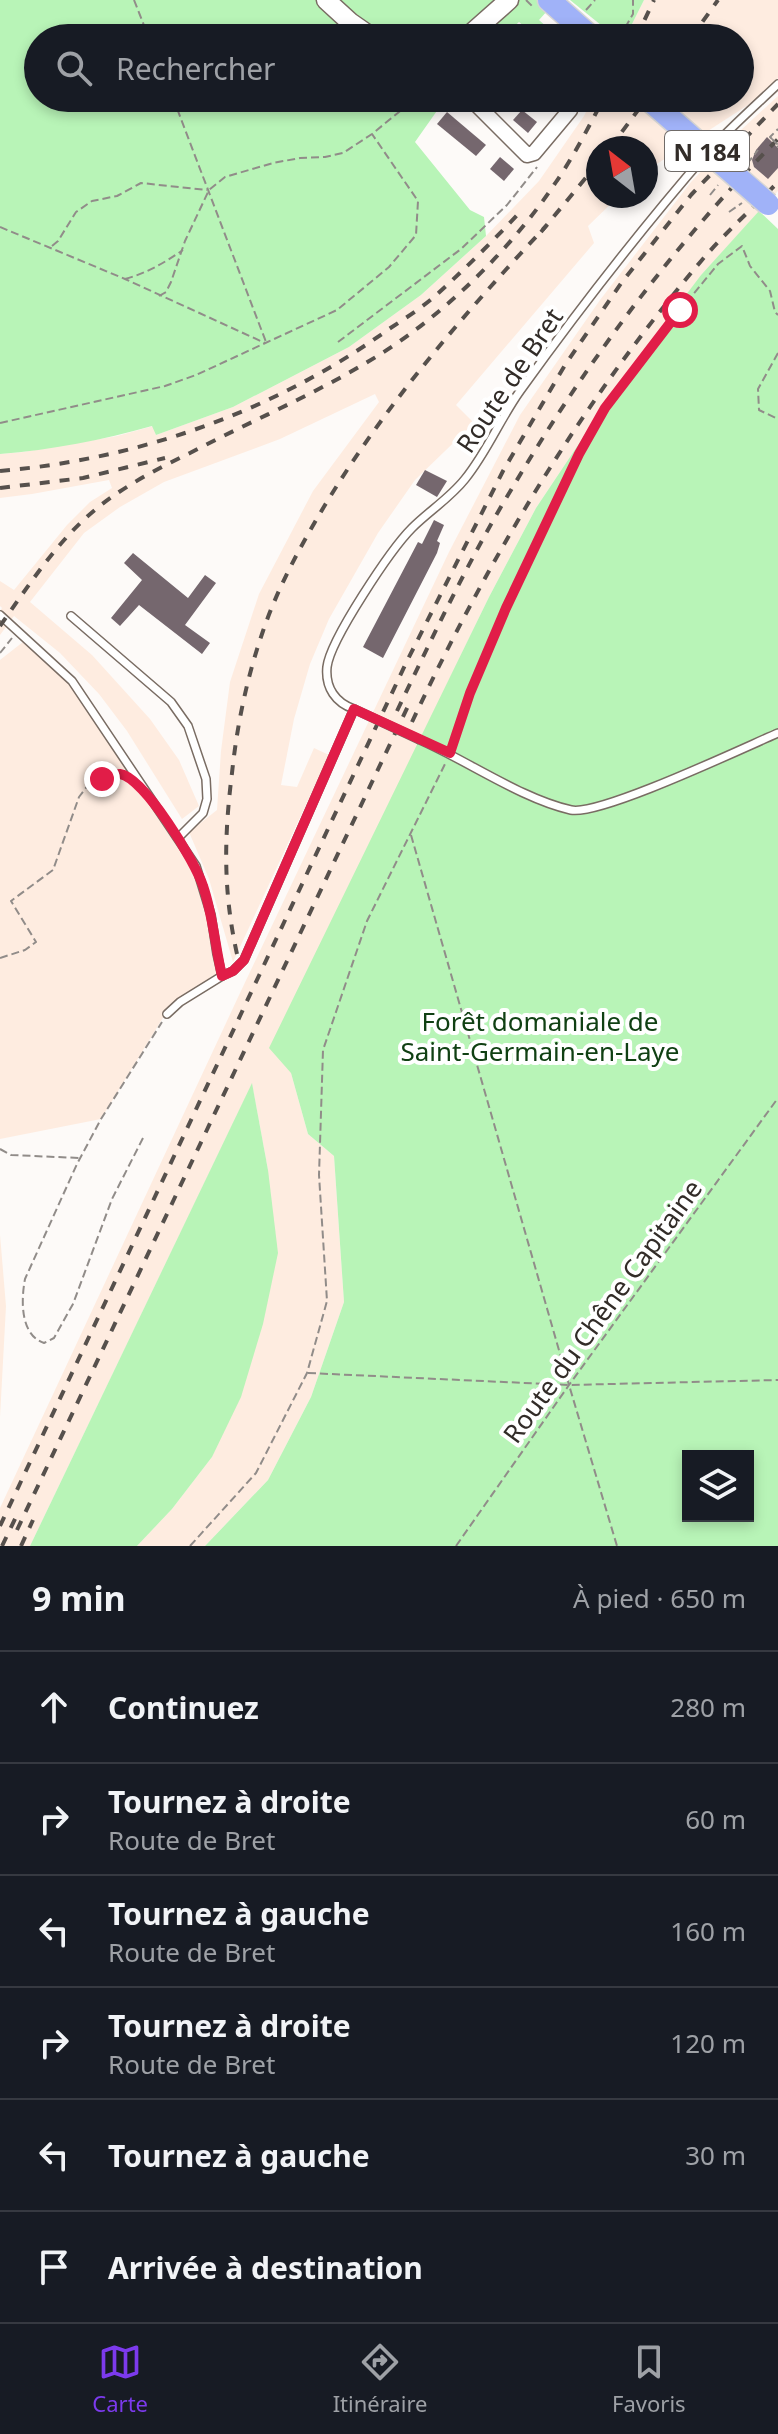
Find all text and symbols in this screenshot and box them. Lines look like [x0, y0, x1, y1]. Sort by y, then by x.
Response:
search box [24, 24, 754, 112]
icon: search [52, 46, 96, 90]
text: Rechercher [116, 48, 275, 89]
road number: N 184 [665, 131, 749, 171]
north arrow [586, 136, 658, 208]
route start [662, 292, 698, 328]
street label: Route de Bret [447, 301, 571, 459]
route end [84, 761, 120, 797]
park label: Forêt domaniale de Saint-Germain-en-Laye [400, 1003, 680, 1069]
street label: Route du Chêne Capitaine [494, 1172, 710, 1450]
map controls [682, 1450, 754, 1522]
button: layers [682, 1450, 754, 1522]
text: 9 min [32, 1575, 126, 1621]
text: À pied · 650 m [573, 1580, 746, 1616]
icon: ahead [32, 1685, 76, 1729]
text: Continuez [108, 1687, 259, 1728]
text: 280 m [670, 1689, 746, 1725]
text: Tournez à droite [108, 1781, 351, 1822]
icon: right [32, 1797, 76, 1841]
text: 60 m [685, 1801, 746, 1837]
text: Route de Bret [108, 1822, 275, 1858]
text: Tournez à gauche [108, 1893, 370, 1934]
icon: left [32, 1909, 76, 1953]
text: 160 m [670, 1913, 746, 1949]
text: Route de Bret [108, 1934, 275, 1970]
text: Tournez à droite [108, 2005, 351, 2046]
icon: right [32, 2021, 76, 2065]
text: 120 m [670, 2025, 746, 2061]
text: Route de Bret [108, 2046, 275, 2082]
icon: left [32, 2133, 76, 2177]
text: Tournez à gauche [108, 2135, 370, 2176]
text: 30 m [685, 2137, 746, 2173]
icon: arrive [32, 2245, 76, 2289]
text: Arrivée à destination [108, 2247, 423, 2288]
tab: Carte [92, 2340, 148, 2418]
tab: Itinéraire [333, 2340, 427, 2418]
tab: Favoris [612, 2340, 686, 2418]

